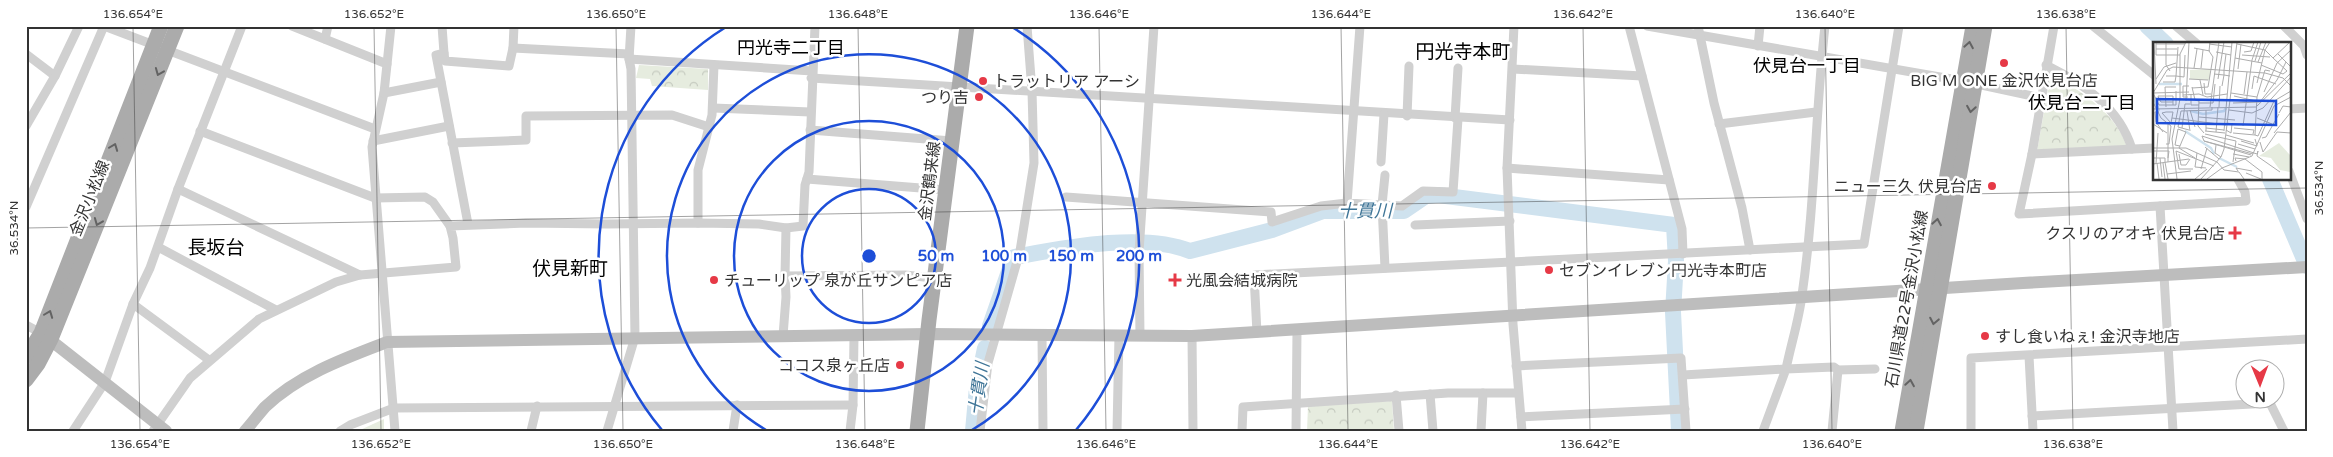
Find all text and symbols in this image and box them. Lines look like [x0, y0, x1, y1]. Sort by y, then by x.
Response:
text: 136.654°E [103, 7, 164, 21]
text: 136.652°E [344, 7, 405, 21]
text: 136.650°E [586, 7, 647, 21]
text: 136.648°E [828, 7, 889, 21]
text: 136.646°E [1069, 7, 1130, 21]
text: 136.644°E [1311, 7, 1372, 21]
text: 136.642°E [1553, 7, 1614, 21]
text: 136.640°E [1795, 7, 1856, 21]
text: 136.638°E [2036, 7, 2097, 21]
district label: 円光寺二丁目 [737, 37, 845, 59]
district label: 円光寺本町 [1415, 41, 1511, 63]
one-way arrow [1964, 41, 1974, 50]
inset map [2153, 42, 2290, 180]
district label: 伏見台一丁目 [1753, 55, 1861, 77]
marker: BIG M ONE 金沢伏見台店 [1998, 57, 2010, 69]
one-way arrow [154, 67, 164, 75]
place label: BIG M ONE 金沢伏見台店 [1910, 71, 2098, 91]
place label: トラットリア アーシ [993, 72, 1140, 92]
marker: トラットリア アーシ [977, 75, 989, 87]
place label: つり吉 [921, 88, 969, 108]
marker: つり吉 [973, 91, 985, 103]
district label: 伏見台二丁目 [2028, 92, 2136, 114]
one-way arrow [1967, 104, 1977, 113]
street label: 金沢鶴来線 [915, 140, 945, 222]
one-way arrow [108, 143, 118, 152]
street label: 金沢小松線 [66, 158, 114, 239]
text: 36.534°N [2312, 161, 2326, 215]
place label: ニュー三久 伏見台店 [1834, 177, 1982, 197]
marker: ニュー三久 伏見台店 [1986, 180, 1998, 192]
water label: 十貫川 [1338, 200, 1394, 222]
text: 36.534°N [7, 201, 21, 255]
street label: 石川県道22号金沢小松線 [1881, 209, 1932, 390]
one-way arrow [94, 217, 104, 226]
one-way arrow [1931, 218, 1941, 227]
place label: クスリのアオキ 伏見台店 [2045, 224, 2225, 244]
marker: クスリのアオキ 伏見台店 [2229, 227, 2241, 239]
district label: 長坂台 [187, 237, 245, 259]
centre of rings [860, 247, 878, 265]
text: 50 m [918, 247, 954, 265]
text: 100 m [981, 247, 1027, 265]
text: 150 m [1048, 247, 1094, 265]
text: 200 m [1116, 247, 1162, 265]
district label: 伏見新町 [532, 258, 608, 280]
place label: セブンイレブン円光寺本町店 [1559, 261, 1767, 281]
marker: セブンイレブン円光寺本町店 [1543, 264, 1555, 276]
place label: チューリップ 泉が丘サンピア店 [724, 271, 952, 291]
place label: 光風会結城病院 [1186, 271, 1298, 291]
marker: 光風会結城病院 [1168, 273, 1182, 287]
marker: チューリップ 泉が丘サンピア店 [708, 274, 720, 286]
one-way arrow [42, 310, 53, 319]
one-way arrow [1929, 316, 1940, 325]
place label: すし食いねぇ! 金沢寺地店 [1995, 327, 2180, 347]
marker: すし食いねぇ! 金沢寺地店 [1979, 330, 1991, 342]
place label: ココス泉ヶ丘店 [778, 356, 890, 376]
marker: ココス泉ヶ丘店 [894, 359, 906, 371]
water label: 十貫川 [964, 359, 994, 417]
north arrow [2236, 360, 2286, 410]
one-way arrow [1904, 378, 1914, 387]
text: N [2254, 388, 2266, 405]
text: 136.654°E [110, 437, 171, 451]
text: 136.652°E [351, 437, 412, 451]
text: 136.650°E [593, 437, 654, 451]
text: 136.648°E [835, 437, 896, 451]
text: 136.646°E [1076, 437, 1137, 451]
text: 136.644°E [1318, 437, 1379, 451]
text: 136.642°E [1560, 437, 1621, 451]
text: 136.640°E [1802, 437, 1863, 451]
text: 136.638°E [2043, 437, 2104, 451]

